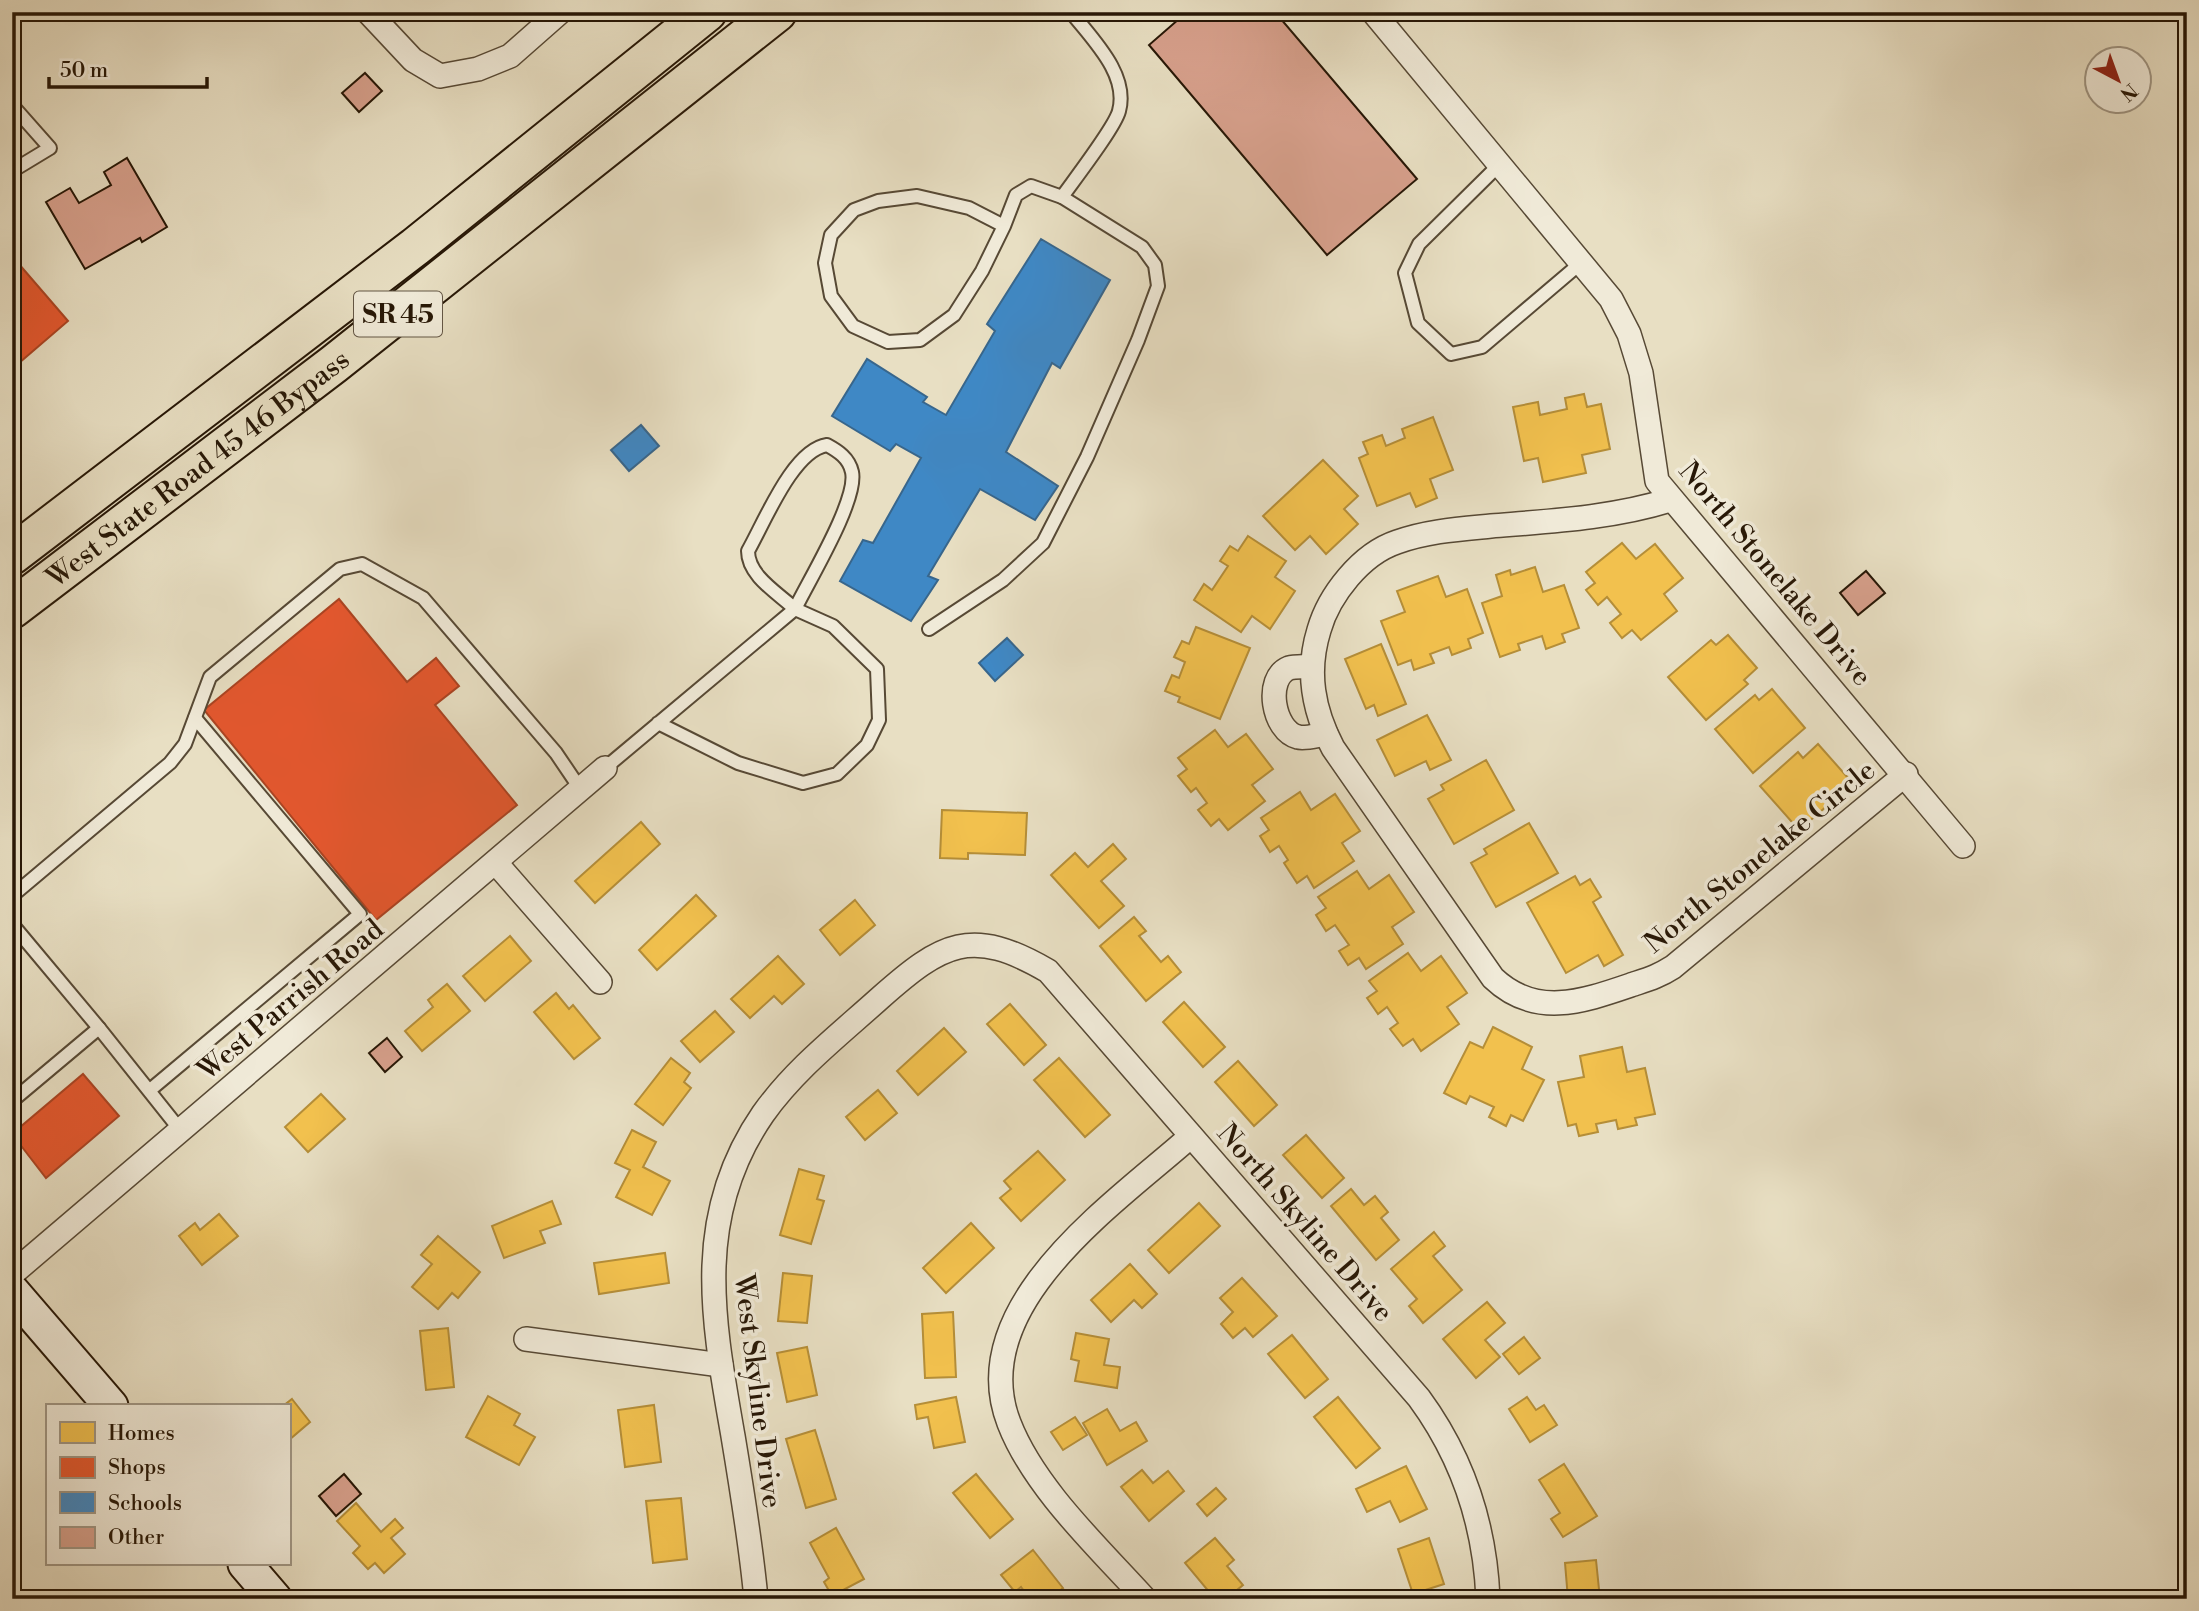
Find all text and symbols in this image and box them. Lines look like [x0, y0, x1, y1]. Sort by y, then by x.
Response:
scale bar [49, 46, 206, 90]
north arrow [2084, 46, 2154, 116]
text: 50 m [60, 58, 108, 84]
text: N [2115, 78, 2142, 106]
road number: SR 45 [354, 292, 442, 336]
street label: West State Road 45 46 Bypass [39, 343, 357, 596]
street label: North Stonelake Drive [1671, 455, 1879, 693]
street label: North Stonelake Circle [1637, 753, 1883, 961]
street label: West Parrish Road [190, 912, 391, 1089]
street label: North Skyline Drive [1209, 1117, 1400, 1329]
street label: West Skyline Drive [726, 1271, 789, 1510]
legend [46, 1404, 290, 1566]
text: Homes [108, 1421, 175, 1447]
text: Shops [108, 1455, 166, 1481]
text: Schools [108, 1491, 182, 1517]
text: Other [108, 1525, 164, 1551]

